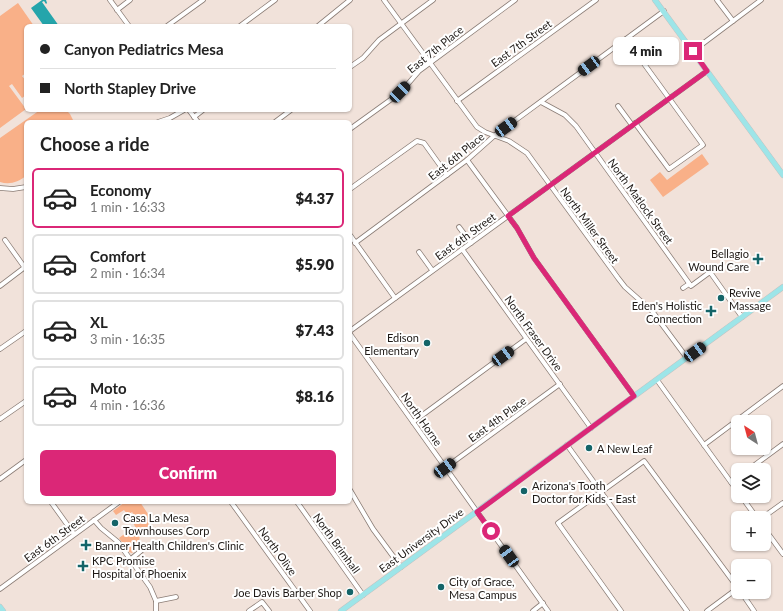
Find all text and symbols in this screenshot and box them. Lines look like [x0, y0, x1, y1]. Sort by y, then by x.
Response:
street label: East 7th Street [488, 17, 554, 69]
street label: East 7th Place [404, 22, 466, 75]
callout: 4 min [613, 37, 679, 65]
text: Canyon Pediatrics Mesa [64, 40, 224, 58]
route end [684, 42, 702, 60]
text: 4 min [630, 43, 662, 59]
car [576, 54, 602, 78]
text: North Stapley Drive [64, 79, 196, 97]
car [387, 79, 413, 105]
car [493, 115, 519, 139]
street label: East 6th Place [425, 129, 487, 182]
text: Choose a ride [40, 133, 149, 155]
street label: North Matlock Street [606, 156, 676, 246]
icon: car [42, 180, 78, 216]
text: Economy [90, 181, 151, 199]
street label: North Miller Street [558, 184, 622, 266]
text: $4.37 [296, 189, 334, 207]
text: 1 min · 16:33 [90, 199, 165, 215]
street label: East 6th Street [432, 210, 498, 262]
icon: car [42, 246, 78, 282]
text: Comfort [90, 247, 146, 265]
place label: Bellagio Wound Care [688, 247, 749, 273]
marker: Bellagio Wound Care [752, 253, 764, 265]
text: $5.90 [296, 255, 334, 273]
text: 2 min · 16:34 [90, 265, 165, 281]
place label: Revive Massage [729, 286, 771, 312]
street label: North Fraser Drive [502, 293, 566, 373]
marker: Revive Massage [716, 293, 726, 303]
place label: Eden's Holistic Connection [632, 299, 702, 325]
marker: Eden's Holistic Connection [705, 305, 717, 317]
icon: car [42, 312, 78, 348]
text: XL [90, 313, 108, 331]
text: $7.43 [296, 321, 334, 339]
text: 3 min · 16:35 [90, 331, 165, 347]
place label: Edison Elementary [364, 331, 419, 357]
marker: Edison Elementary [422, 338, 432, 348]
car [682, 340, 708, 364]
car [490, 344, 516, 368]
icon: car [42, 378, 78, 414]
text: Moto [90, 379, 127, 397]
text: $8.16 [296, 387, 334, 405]
street label: North Horne [399, 390, 445, 448]
street label: East 4th Place [466, 394, 529, 444]
text: 4 min · 16:36 [90, 397, 165, 413]
north arrow [731, 415, 771, 455]
map controls [731, 415, 771, 599]
place label: A New Leaf [597, 442, 653, 455]
marker: A New Leaf [584, 443, 594, 453]
button: Confirm [40, 450, 336, 496]
car [432, 456, 458, 480]
button: layers [731, 463, 771, 503]
place label: Arizona's Tooth Doctor for Kids - East [532, 479, 636, 505]
marker: Arizona's Tooth Doctor for Kids - East [519, 486, 529, 496]
street label: East University Drive [376, 505, 466, 575]
place label: Casa La Mesa Townhouses Corp [123, 511, 209, 537]
street label: North Brimhall [311, 511, 363, 575]
button: + [731, 511, 771, 551]
street label: East 6th Street [21, 512, 87, 564]
marker: Casa La Mesa Townhouses Corp [110, 518, 120, 528]
route start [482, 522, 500, 540]
street label: North Olive [256, 524, 300, 578]
marker: Banner Health Children's Clinic [80, 539, 92, 551]
place label: Banner Health Children's Clinic [95, 539, 244, 552]
car [497, 543, 521, 569]
place label: KPC Promise Hospital of Phoenix [92, 554, 187, 580]
button: − [731, 559, 771, 599]
marker: KPC Promise Hospital of Phoenix [77, 560, 89, 572]
place label: City of Grace, Mesa Campus [449, 575, 517, 601]
marker: City of Grace, Mesa Campus [436, 582, 446, 592]
place label: Joe Davis Barber Shop [234, 586, 342, 599]
marker: Joe Davis Barber Shop [345, 587, 355, 597]

